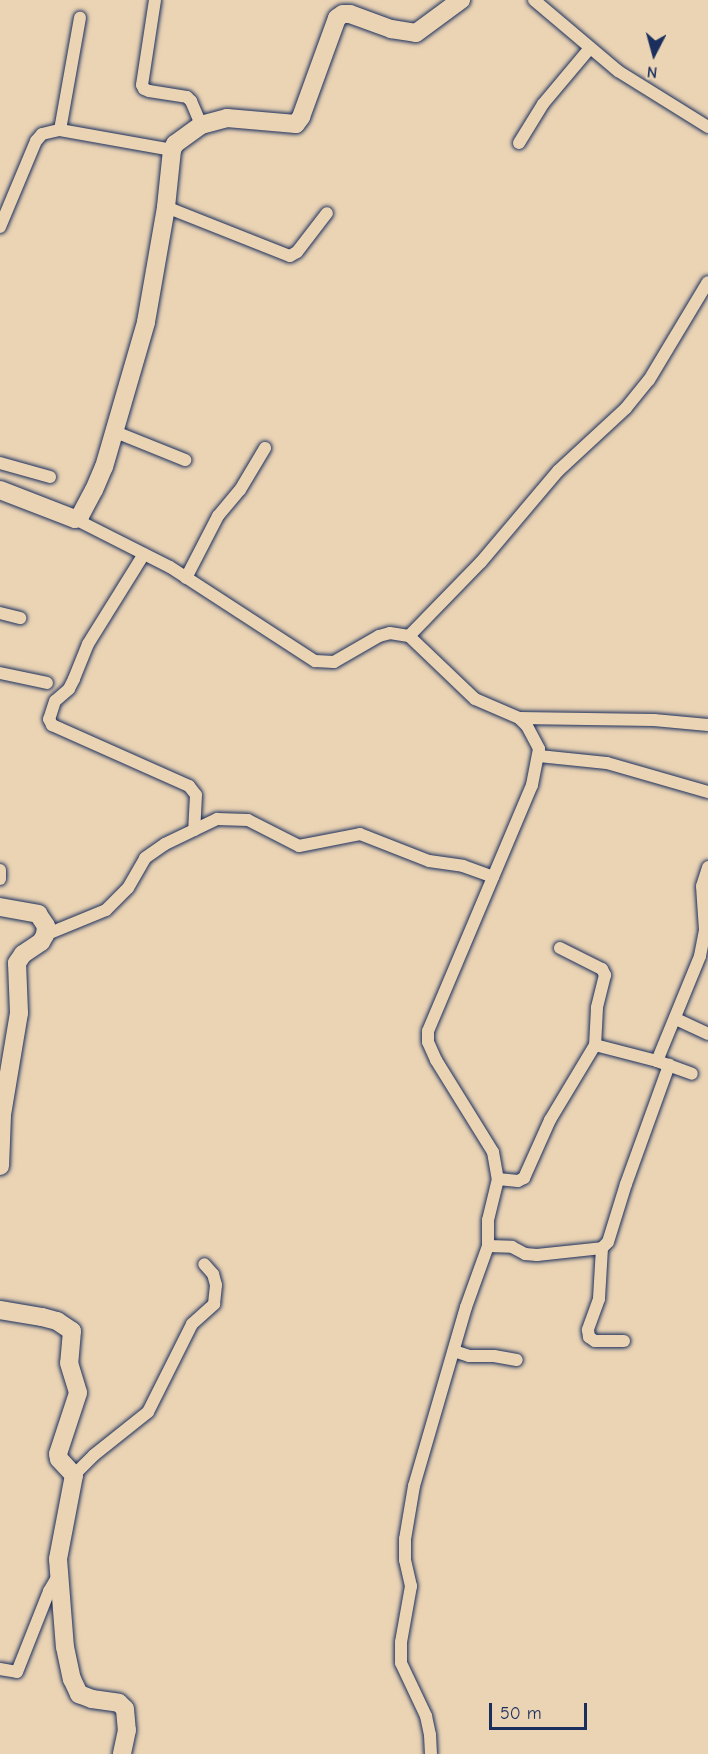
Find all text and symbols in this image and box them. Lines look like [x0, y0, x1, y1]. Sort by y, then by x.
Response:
north arrow [624, 24, 684, 84]
text: N [646, 62, 658, 81]
scale bar [492, 1691, 590, 1729]
text: 50 m [500, 1703, 542, 1724]

